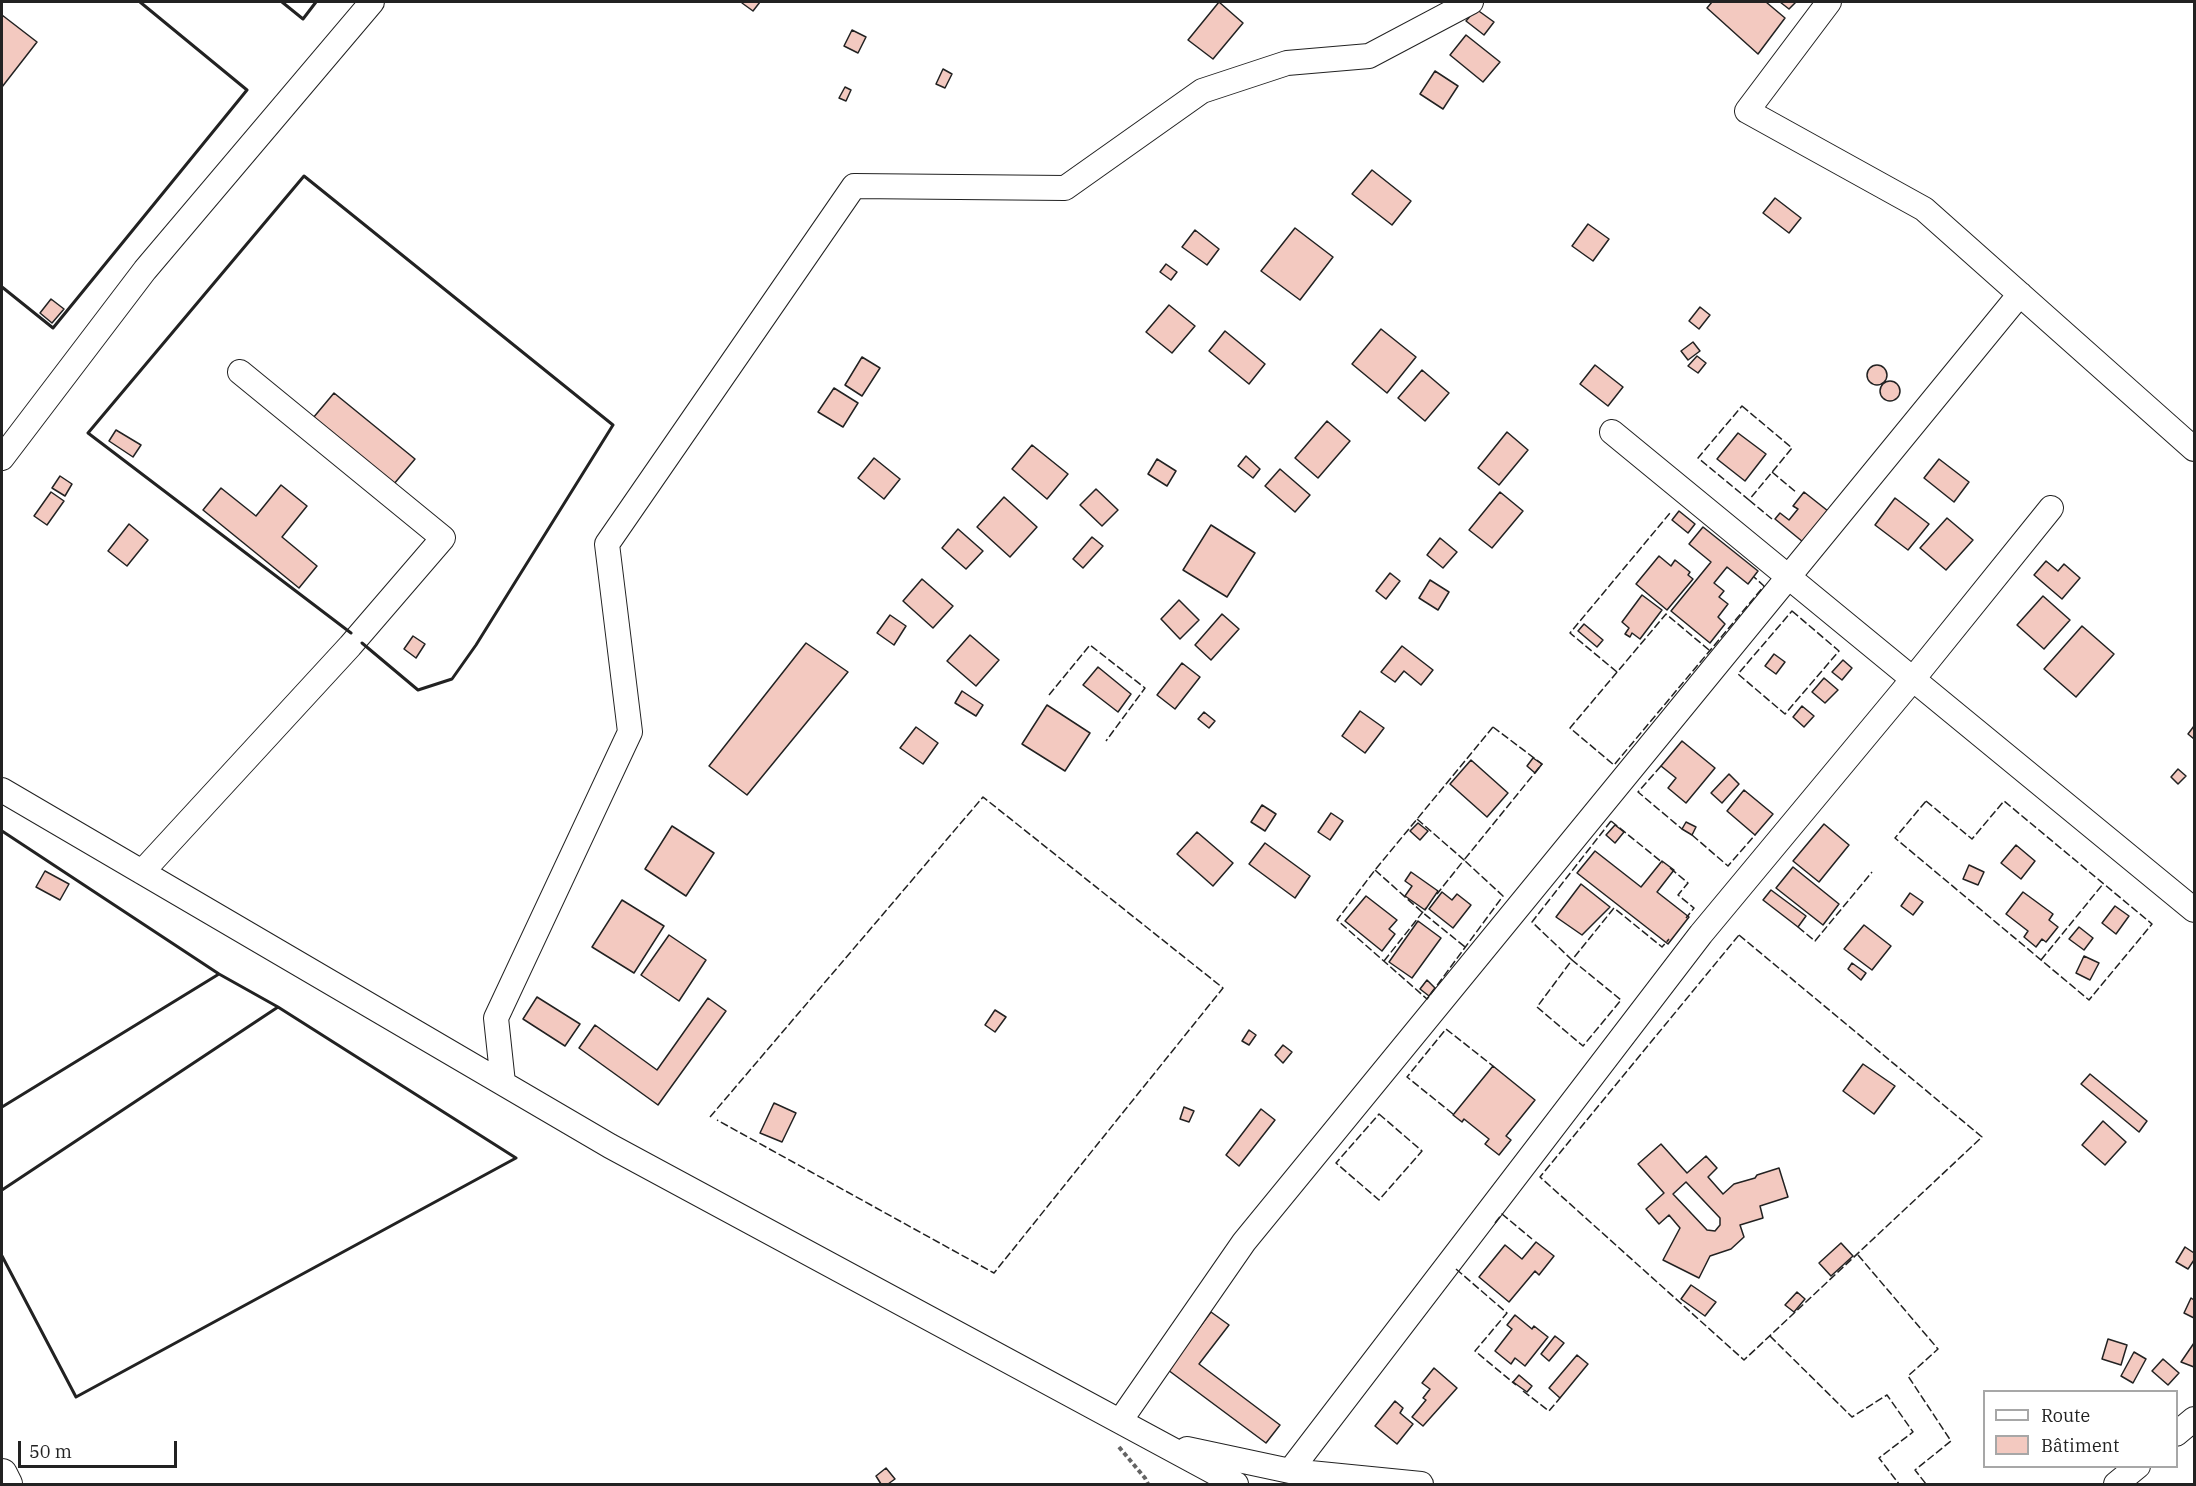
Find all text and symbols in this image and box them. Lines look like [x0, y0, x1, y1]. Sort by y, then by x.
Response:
legend [1983, 1390, 2178, 1468]
text: Route [2041, 1404, 2090, 1427]
scale bar [21, 1429, 180, 1467]
text: Bâtiment [2041, 1434, 2119, 1457]
text: 50 m [29, 1440, 72, 1463]

